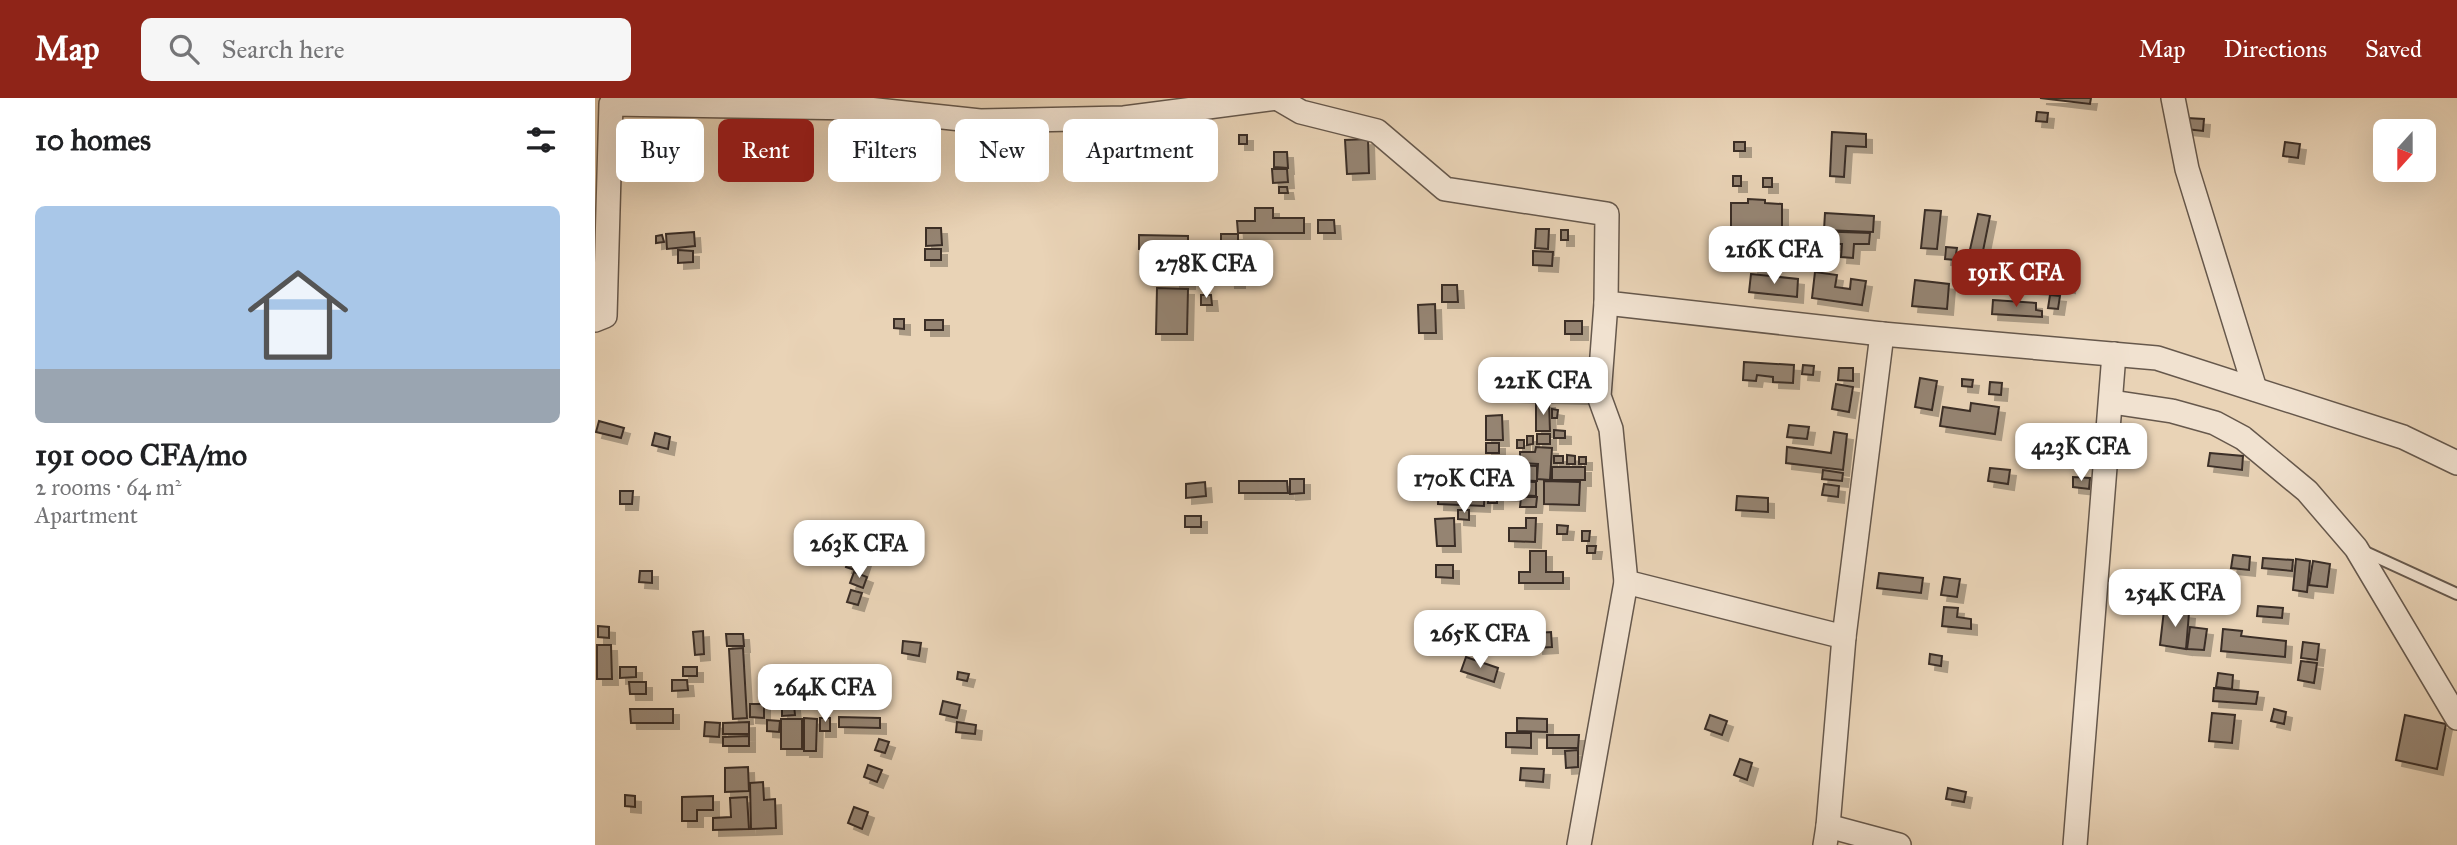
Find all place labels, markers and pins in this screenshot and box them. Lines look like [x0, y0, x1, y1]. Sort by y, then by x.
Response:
pin: 216K CFA [1702, 226, 1846, 286]
pin: 278K CFA [1134, 240, 1278, 300]
pin: 191K CFA [1944, 250, 2088, 309]
pin: 221K CFA [1471, 358, 1615, 417]
pin: 423K CFA [2009, 424, 2153, 483]
pin: 170K CFA [1392, 456, 1536, 515]
pin: 263K CFA [787, 520, 931, 580]
pin: 254K CFA [2103, 570, 2247, 629]
pin: 265K CFA [1408, 610, 1552, 670]
pin: 264K CFA [753, 664, 897, 724]

